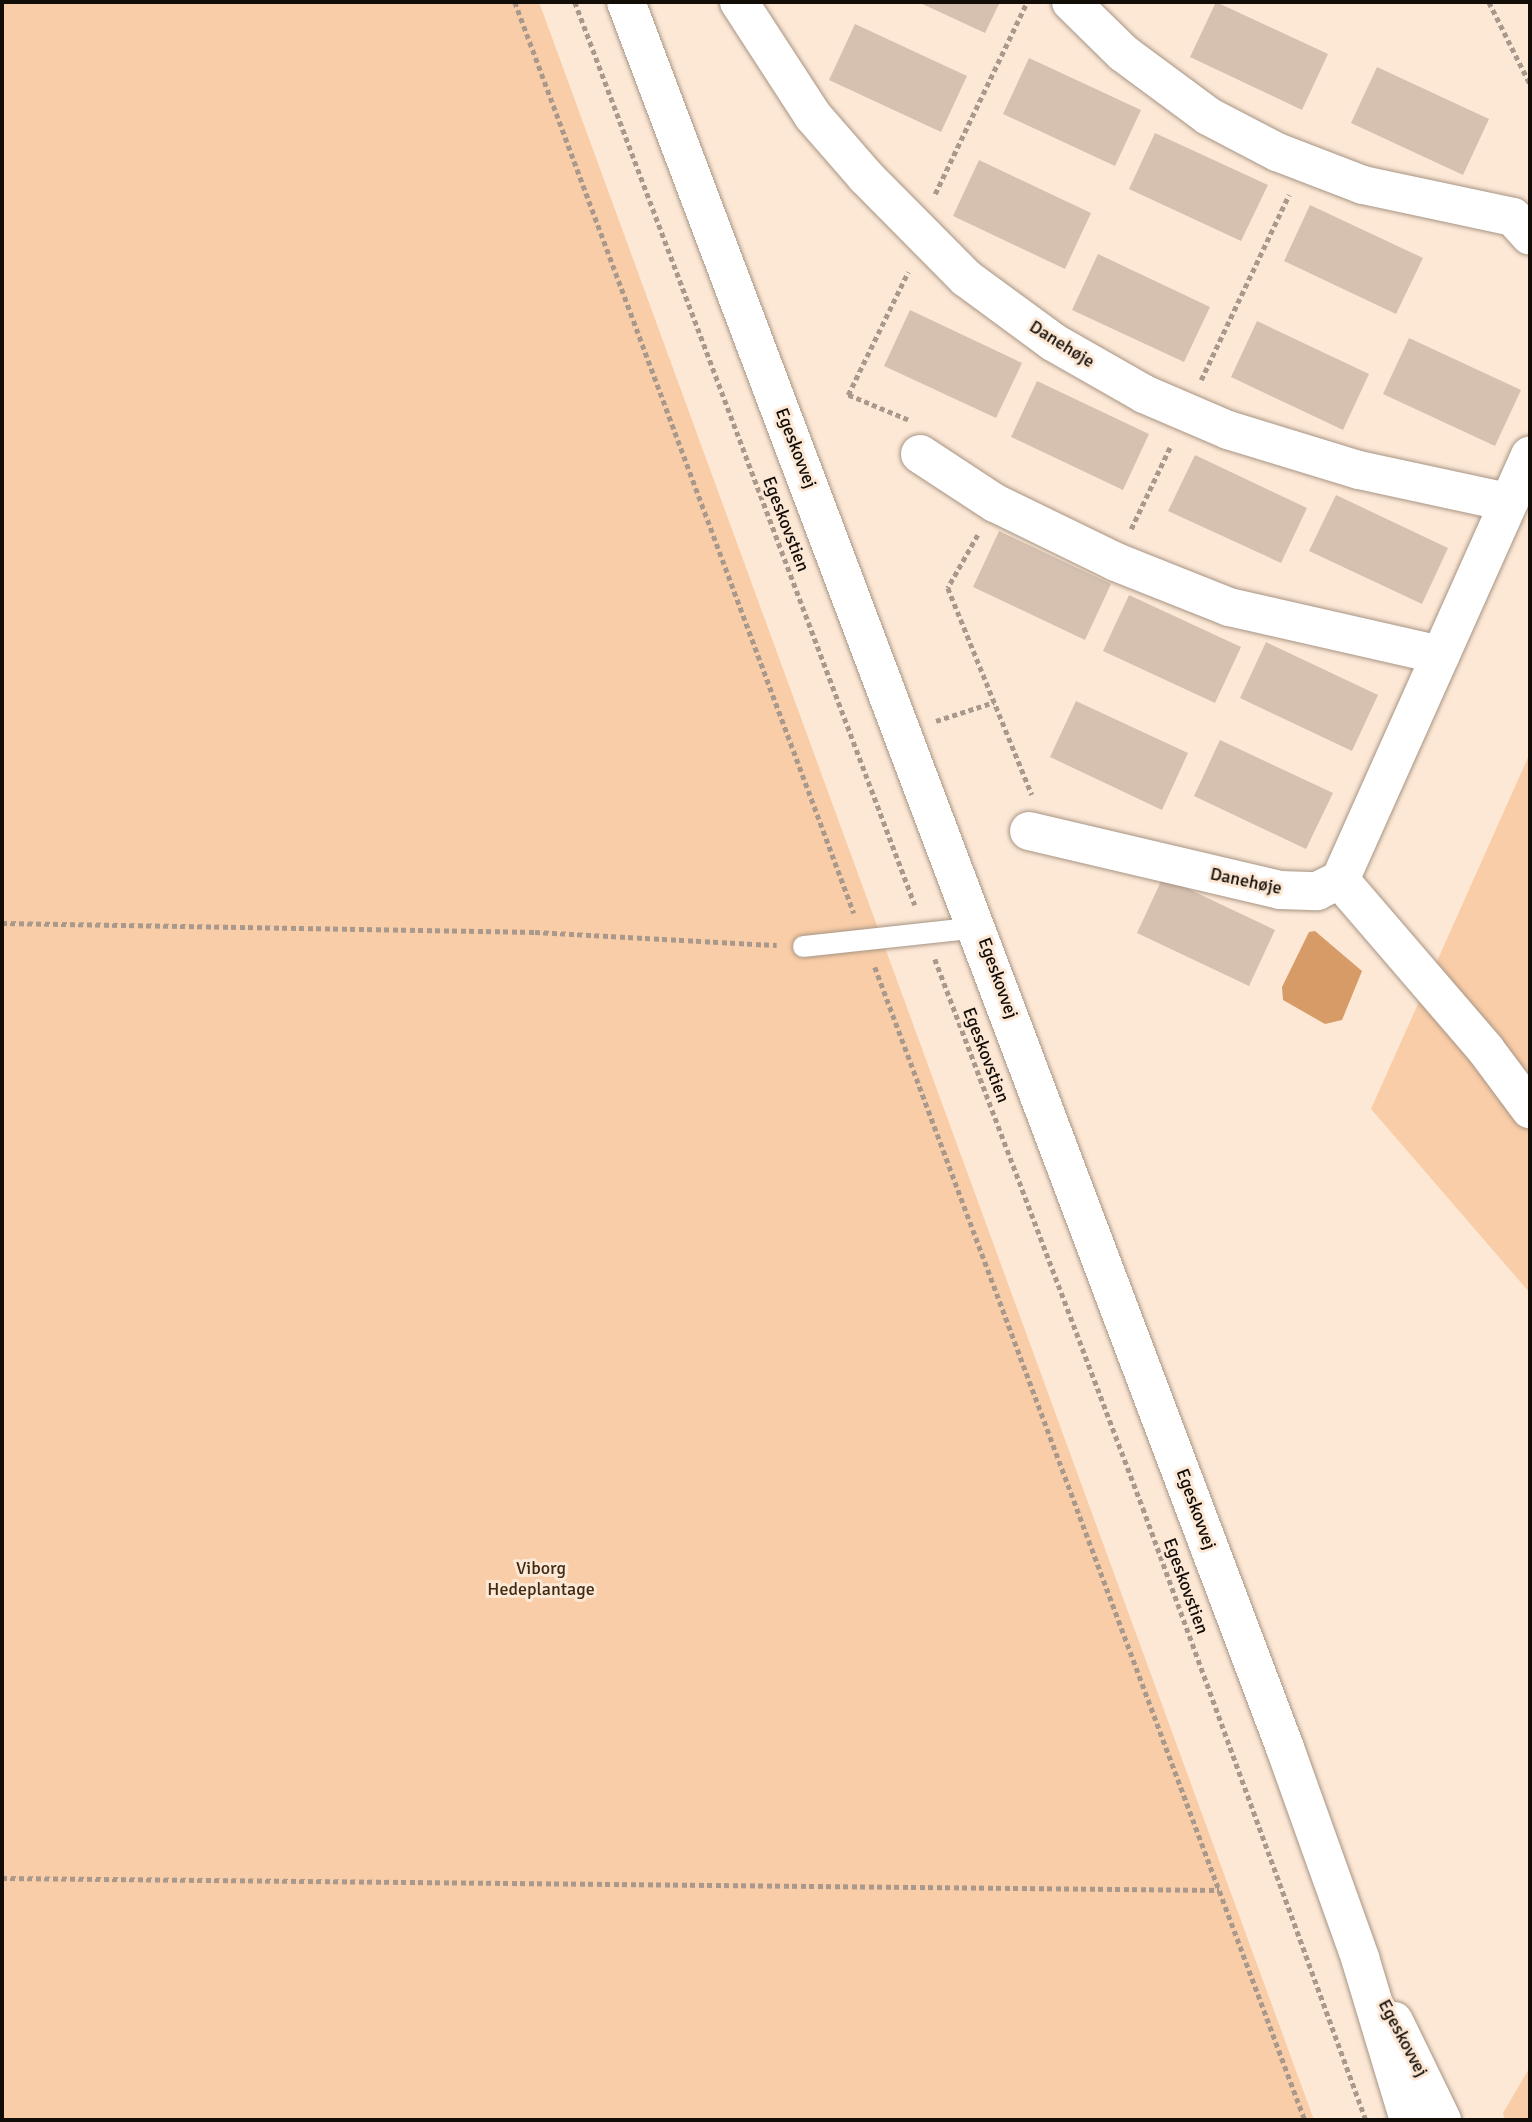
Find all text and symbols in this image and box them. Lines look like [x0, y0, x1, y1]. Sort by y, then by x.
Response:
street label: Danehøje [1025, 316, 1099, 372]
street label: Egeskovvej [771, 405, 821, 491]
street label: Egeskovstien [758, 473, 814, 575]
street label: Danehøje [1208, 863, 1284, 899]
street label: Egeskovvej [973, 935, 1023, 1021]
street label: Egeskovstien [958, 1004, 1014, 1106]
street label: Egeskovvej [1171, 1466, 1221, 1552]
street label: Egeskovstien [1159, 1535, 1213, 1637]
park label: Viborg Hedeplantage [487, 1558, 595, 1600]
street label: Egeskovvej [1374, 1996, 1432, 2080]

